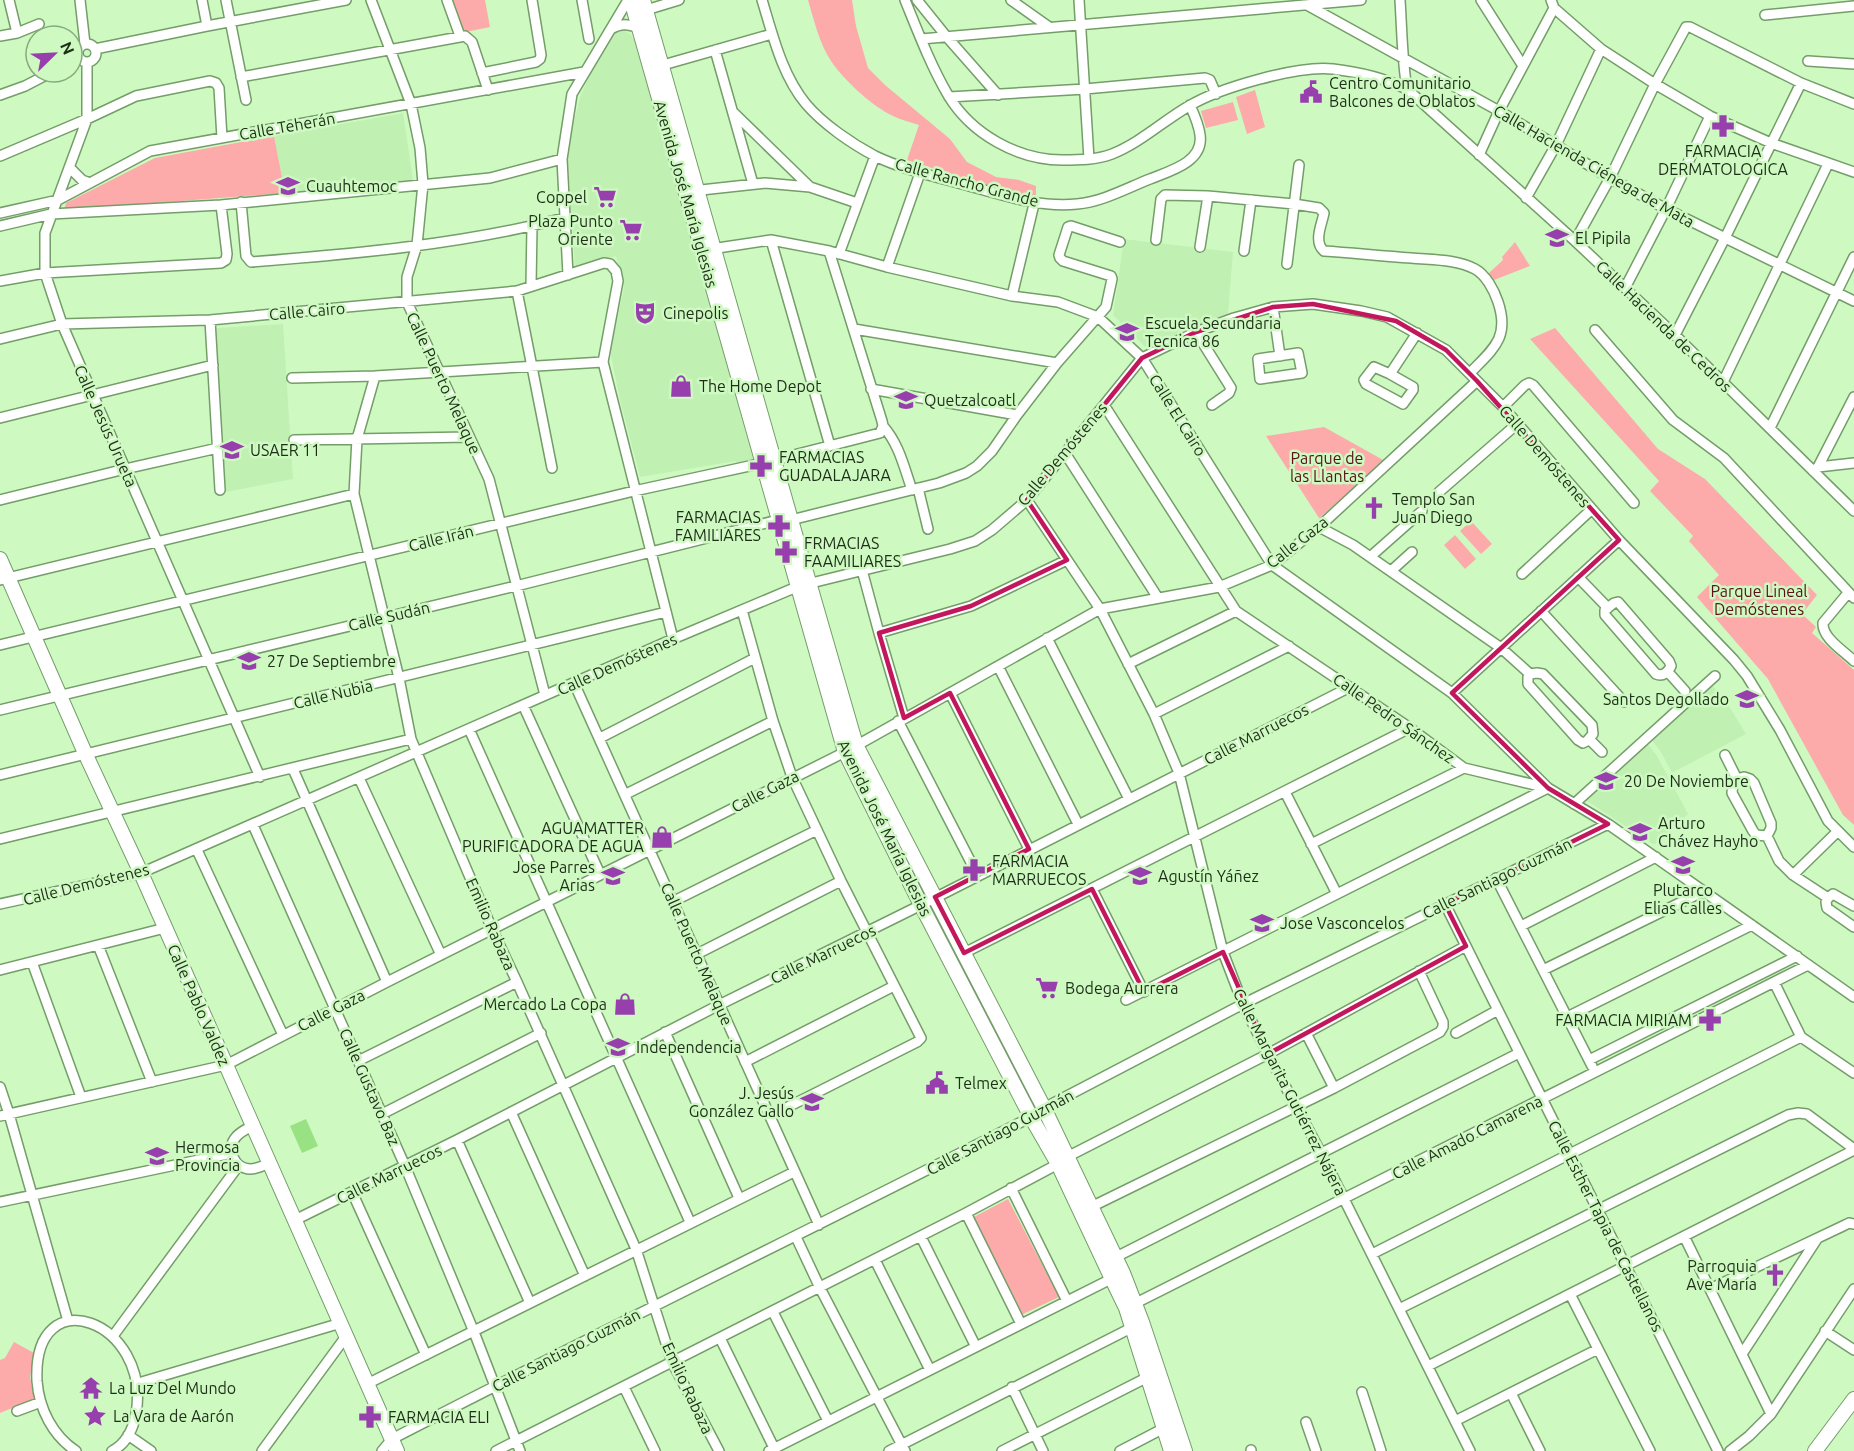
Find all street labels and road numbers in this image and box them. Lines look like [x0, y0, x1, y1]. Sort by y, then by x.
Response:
street label: Avenida José María Iglesias [651, 98, 721, 290]
street label: Calle Hacienda Ciénega de Mata [1490, 101, 1698, 231]
street label: Calle Teherán [238, 109, 336, 143]
street label: Calle Rancho Grande [893, 154, 1041, 210]
street label: Calle Hacienda de Cedros [1593, 257, 1735, 395]
street label: Calle Cairo [268, 299, 346, 323]
street label: Calle Puerto Melaque [403, 309, 485, 457]
street label: Calle Jesús Urueta [71, 362, 141, 490]
street label: Calle El Cairo [1146, 371, 1210, 459]
street label: Calle Demóstenes [1014, 399, 1110, 509]
street label: Calle Demóstenes [1496, 401, 1594, 511]
street label: Calle Gaza [1263, 512, 1331, 572]
street label: Calle Irán [407, 521, 475, 555]
street label: Calle Sudán [346, 598, 432, 634]
street label: Calle Demóstenes [554, 629, 680, 698]
street label: Calle Pedro Sánchez [1330, 669, 1458, 767]
street label: Calle Nubia [292, 676, 374, 712]
street label: Calle Marruecos [1201, 700, 1311, 768]
street label: Avenida José María Iglesias [834, 737, 936, 919]
street label: Calle Gaza [728, 766, 802, 816]
street label: Calle Santiago Guzmán [1420, 834, 1574, 922]
street label: Calle Demóstenes [21, 860, 151, 908]
street label: Emilio Rabaza [463, 875, 519, 973]
street label: Calle Puerto Melaque [657, 880, 737, 1028]
street label: Calle Marruecos [767, 921, 879, 987]
street label: Calle Pablo Valdez [164, 941, 234, 1069]
street label: Calle Gaza [294, 985, 368, 1035]
street label: Calle Margarita Gutiérrez Nájera [1230, 985, 1350, 1199]
street label: Calle Gustavo Baz [336, 1026, 404, 1148]
street label: Calle Santiago Guzmán [924, 1086, 1076, 1178]
street label: Calle Amado Camarena [1389, 1091, 1545, 1183]
street label: Calle Esther Tapia de Castellanos [1545, 1117, 1667, 1335]
street label: Calle Marruecos [333, 1141, 445, 1207]
street label: Calle Santiago Guzmán [489, 1305, 643, 1395]
street label: Emilio Rabaza [659, 1339, 717, 1437]

